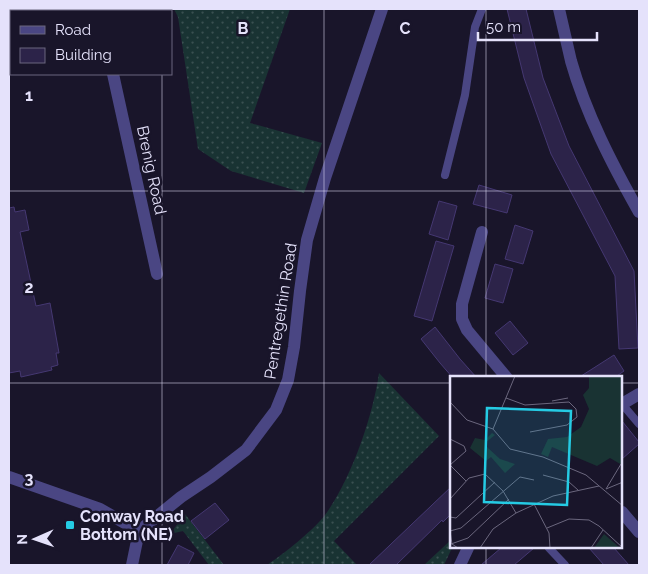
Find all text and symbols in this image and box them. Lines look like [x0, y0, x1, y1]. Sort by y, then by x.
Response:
legend [10, 10, 172, 75]
scale bar [478, 10, 597, 42]
text: 50 m [486, 18, 521, 36]
text: B [238, 19, 249, 38]
text: C [400, 19, 411, 38]
text: Road [55, 21, 91, 39]
text: Building [55, 46, 112, 64]
text: 1 [25, 86, 33, 105]
street label: Brenig Road [133, 124, 170, 216]
street label: Pentregethin Road [260, 242, 301, 381]
text: 2 [24, 278, 34, 297]
inset map [450, 376, 623, 549]
text: 3 [25, 469, 34, 488]
place label: Conway Road Bottom (NE) [80, 507, 184, 544]
north arrow [10, 514, 60, 564]
marker: Conway Road Bottom (NE) [64, 519, 76, 531]
text: N [14, 534, 30, 545]

